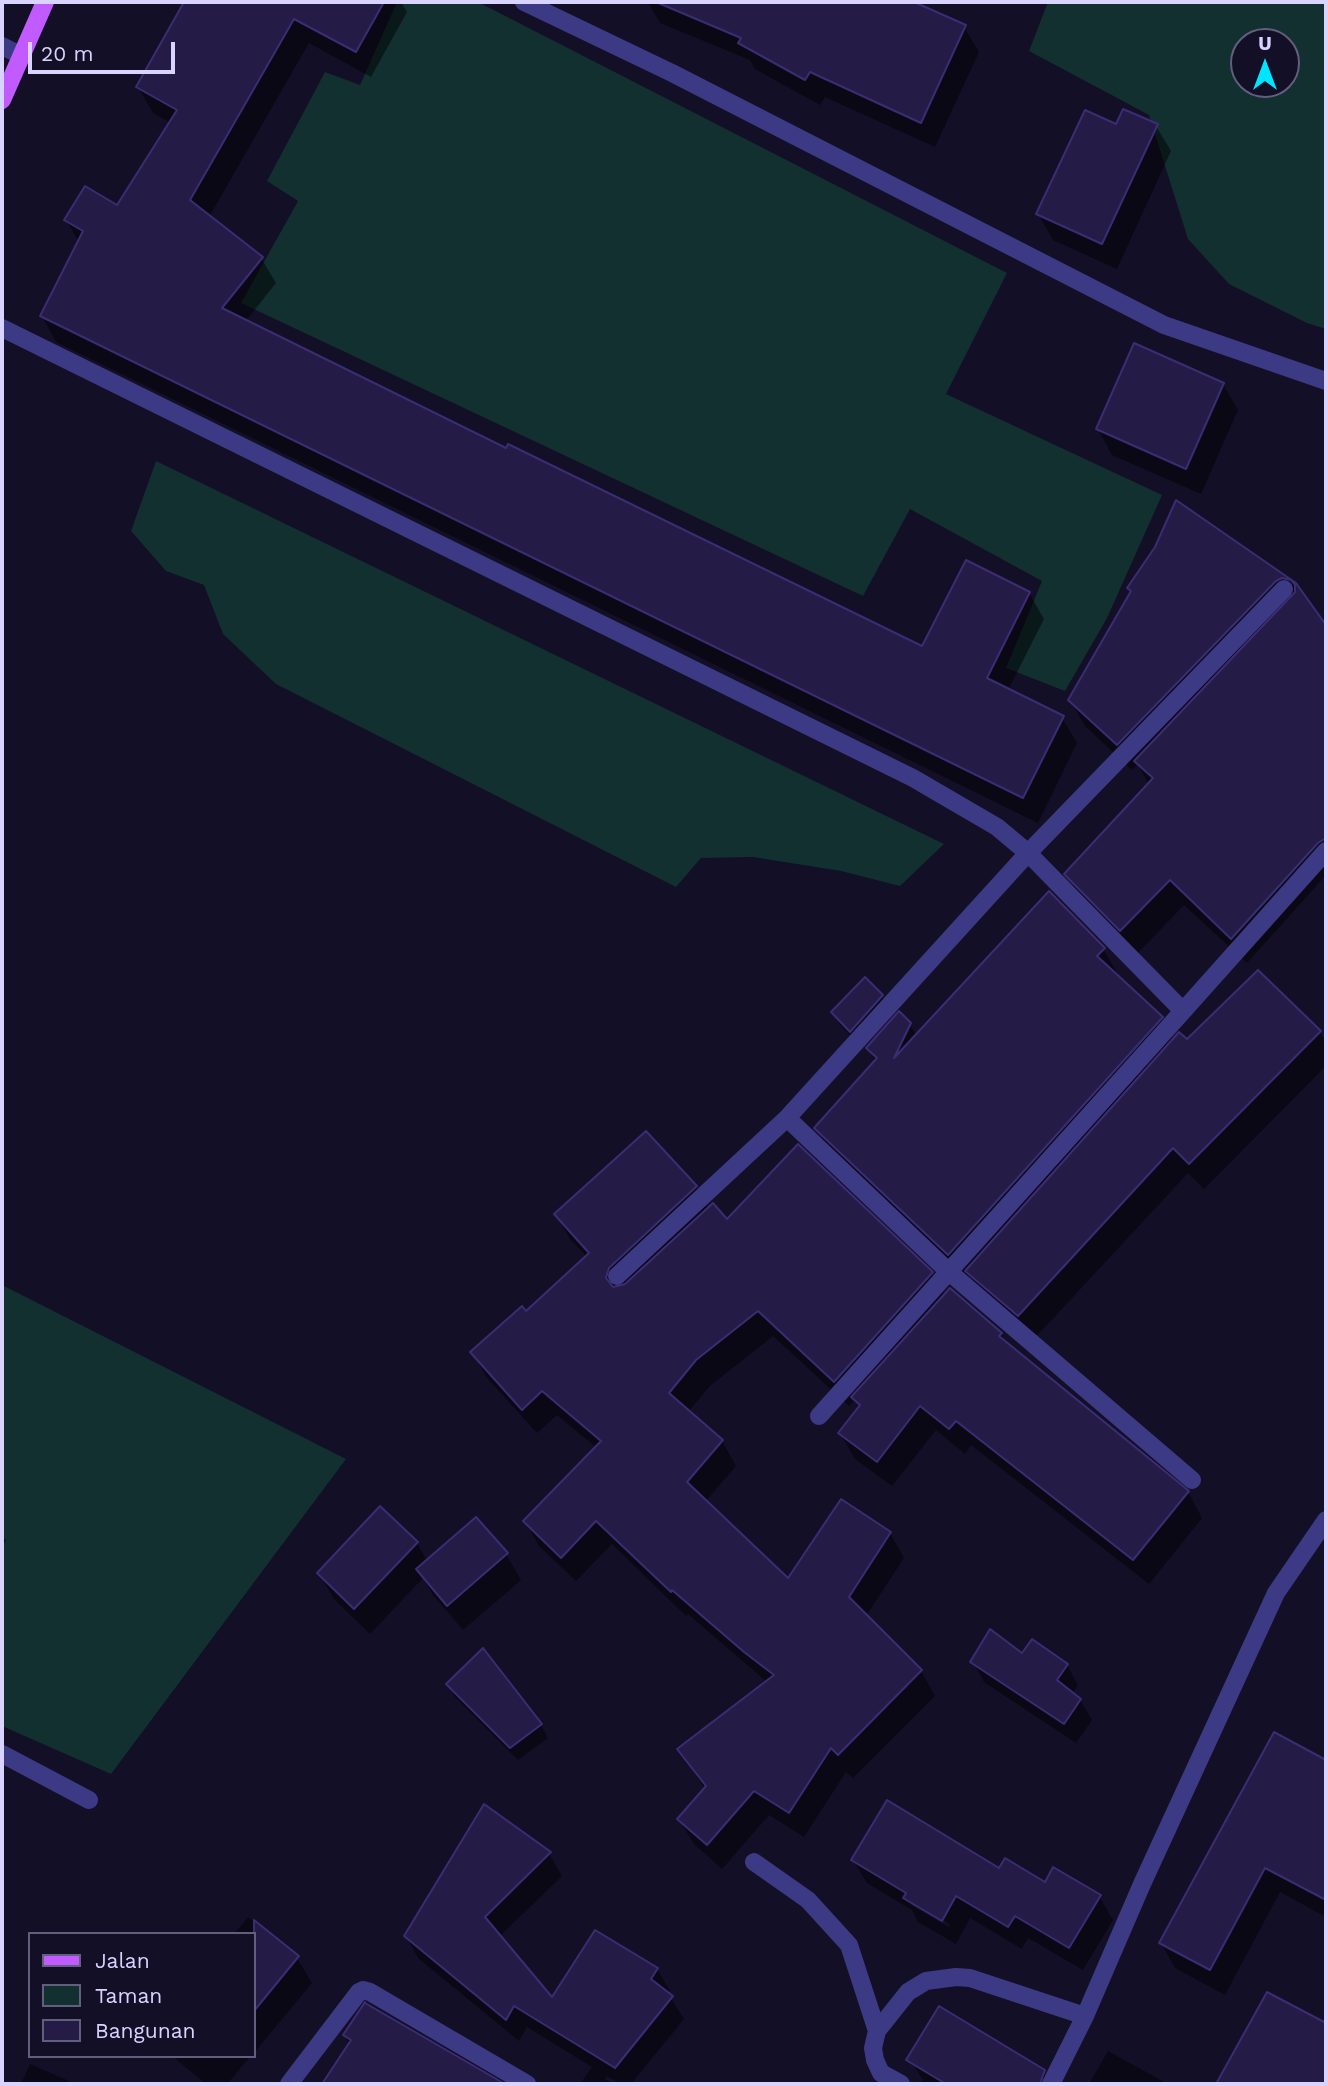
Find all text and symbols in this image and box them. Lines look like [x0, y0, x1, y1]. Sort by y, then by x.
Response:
scale bar [32, 28, 178, 72]
north arrow [1230, 28, 1300, 98]
text: U [1258, 32, 1272, 55]
text: 20 m [41, 41, 93, 66]
legend [28, 1932, 256, 2058]
text: Jalan [95, 1948, 150, 1973]
text: Taman [95, 1983, 162, 2008]
text: Bangunan [95, 2018, 196, 2043]

